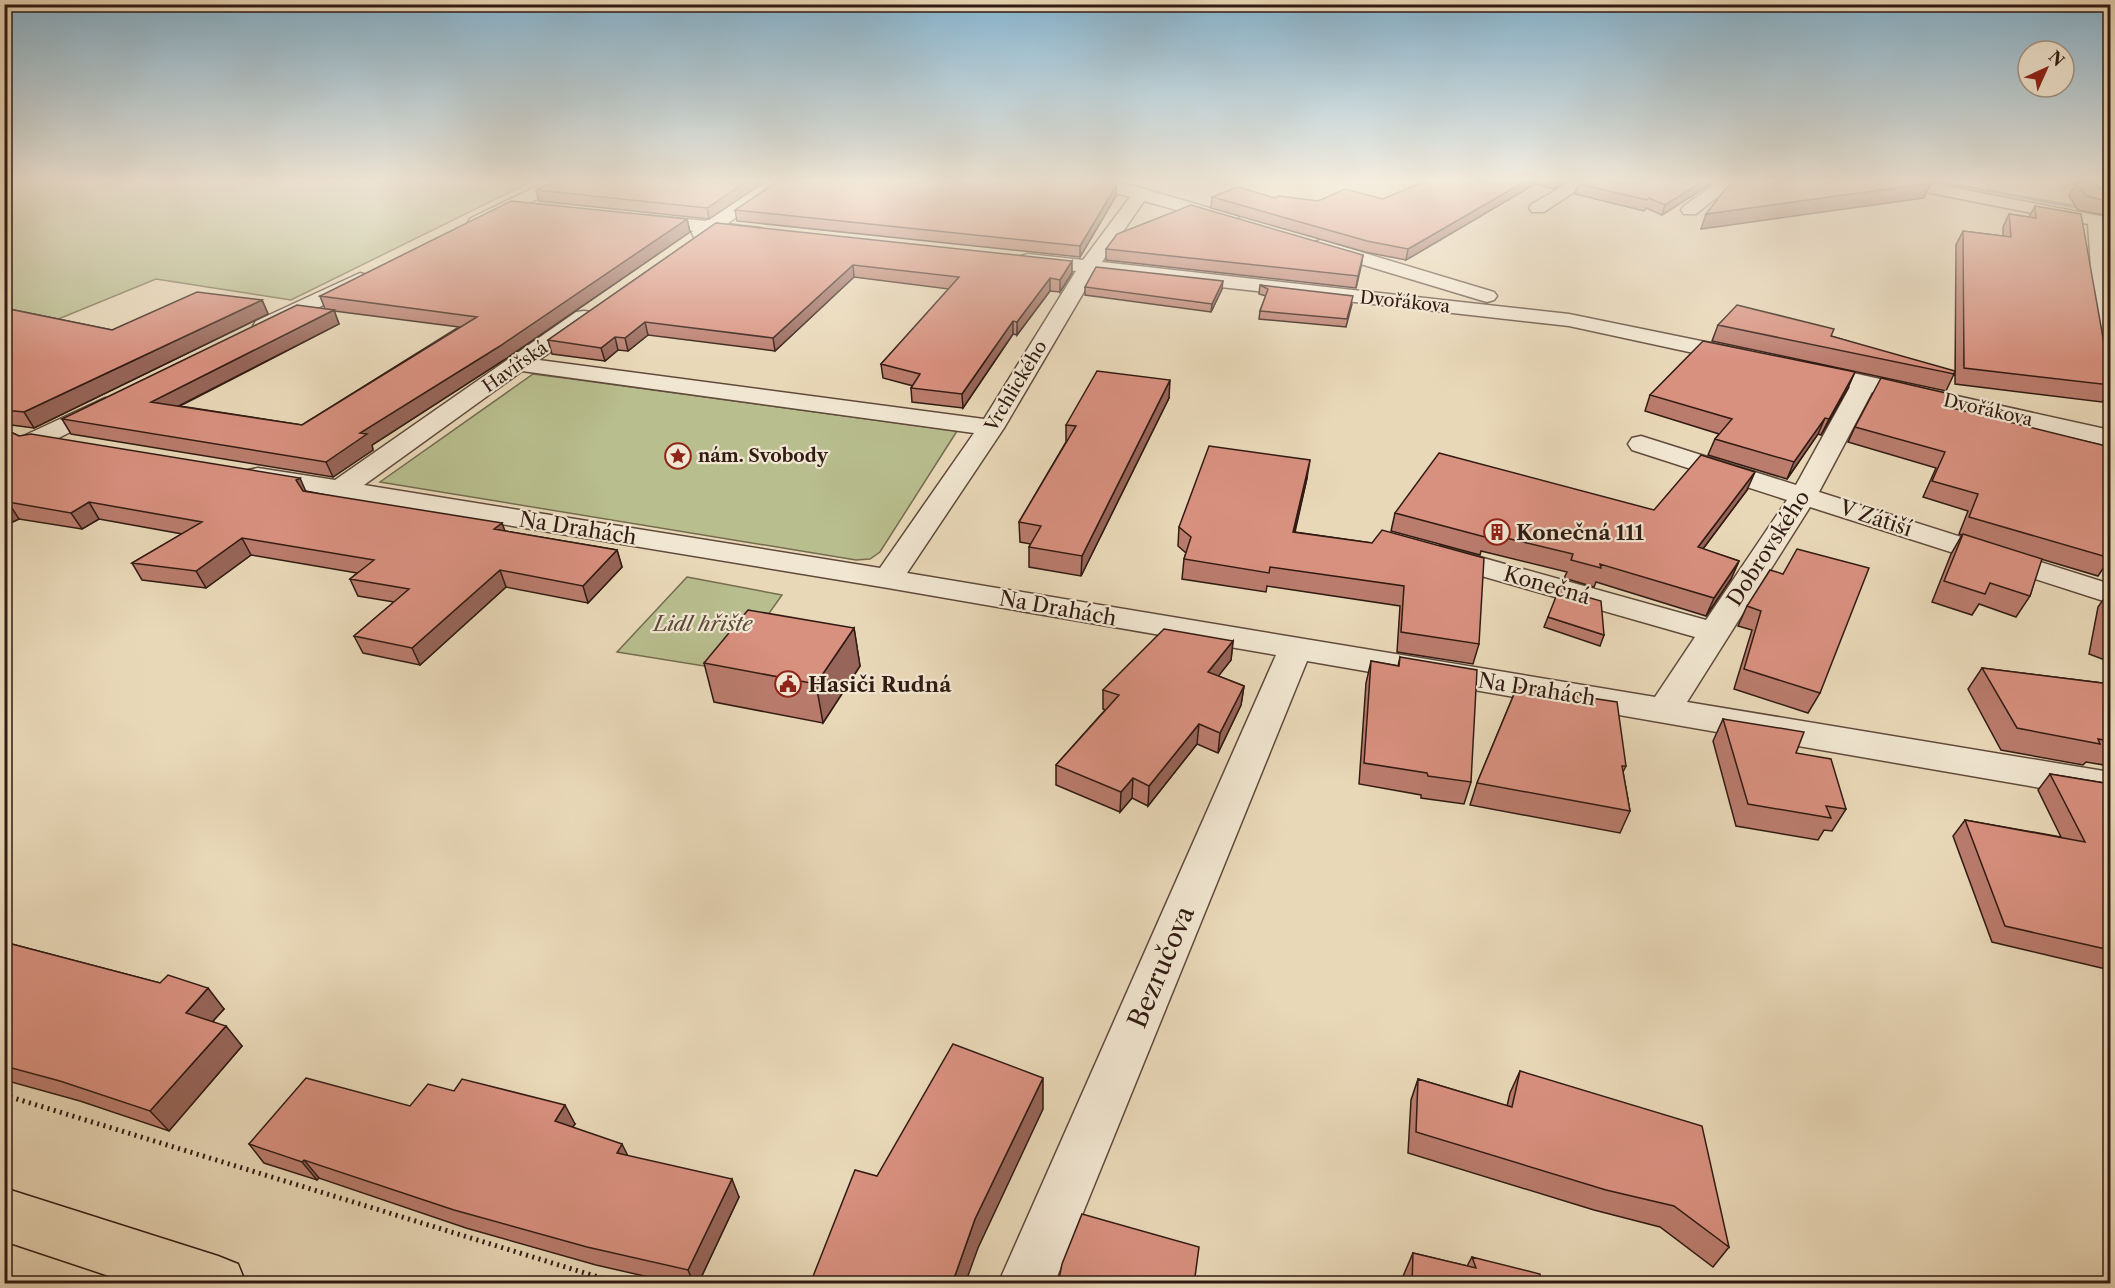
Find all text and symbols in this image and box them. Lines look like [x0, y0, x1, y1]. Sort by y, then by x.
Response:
north arrow [2016, 39, 2076, 99]
text: N [2045, 46, 2069, 70]
street label: Dvořákova [1359, 286, 1452, 318]
street label: Havířská [478, 336, 552, 397]
street label: Vrchlického [980, 337, 1052, 436]
street label: Dvořákova [1941, 389, 2035, 431]
place icon: nám. Svobody [663, 441, 693, 471]
place label: nám. Svobody [698, 445, 829, 467]
street label: Dobrovského [1721, 486, 1815, 610]
street label: V Zátiší [1836, 494, 1915, 541]
street label: Na Drahách [518, 506, 638, 550]
building icon: Konečná 111 [1482, 517, 1512, 547]
place label: Konečná 111 [1516, 520, 1645, 545]
street label: Konečná [1501, 561, 1594, 610]
street label: Na Drahách [997, 585, 1119, 631]
park label: Lidl hřište [652, 611, 753, 636]
street label: Na Drahách [1477, 667, 1597, 711]
public building icon: Hasiči Rudná [773, 669, 803, 699]
place label: Hasiči Rudná [808, 672, 952, 697]
street label: Bezručova [1121, 901, 1201, 1033]

